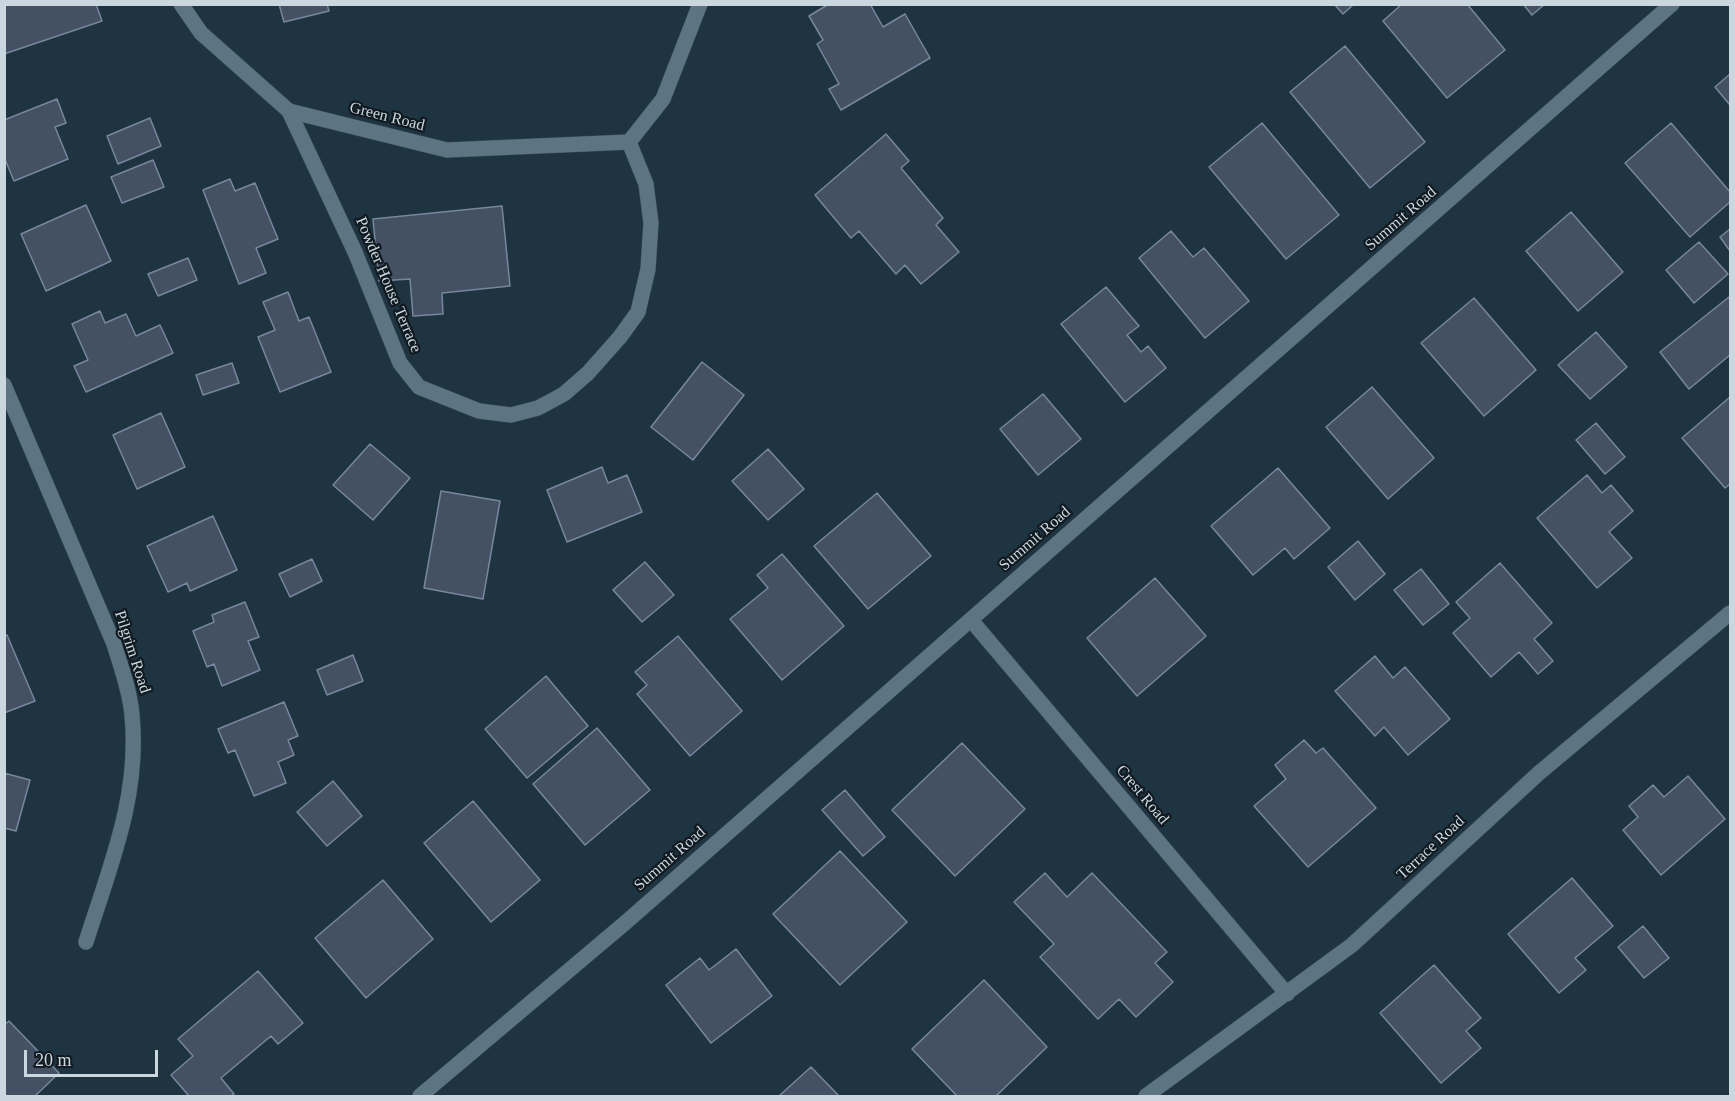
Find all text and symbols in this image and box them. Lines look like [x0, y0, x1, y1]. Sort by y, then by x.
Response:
street label: Green Road [347, 98, 427, 136]
street label: Summit Road [1361, 183, 1441, 255]
street label: Powder House Terrace [351, 214, 425, 356]
street label: Summit Road [995, 503, 1075, 575]
street label: Pilgrim Road [110, 608, 154, 696]
street label: Crest Road [1112, 761, 1172, 829]
street label: Terrace Road [1393, 812, 1469, 884]
street label: Summit Road [630, 823, 710, 895]
scale bar [27, 1038, 160, 1076]
text: 20 m [35, 1050, 72, 1070]

